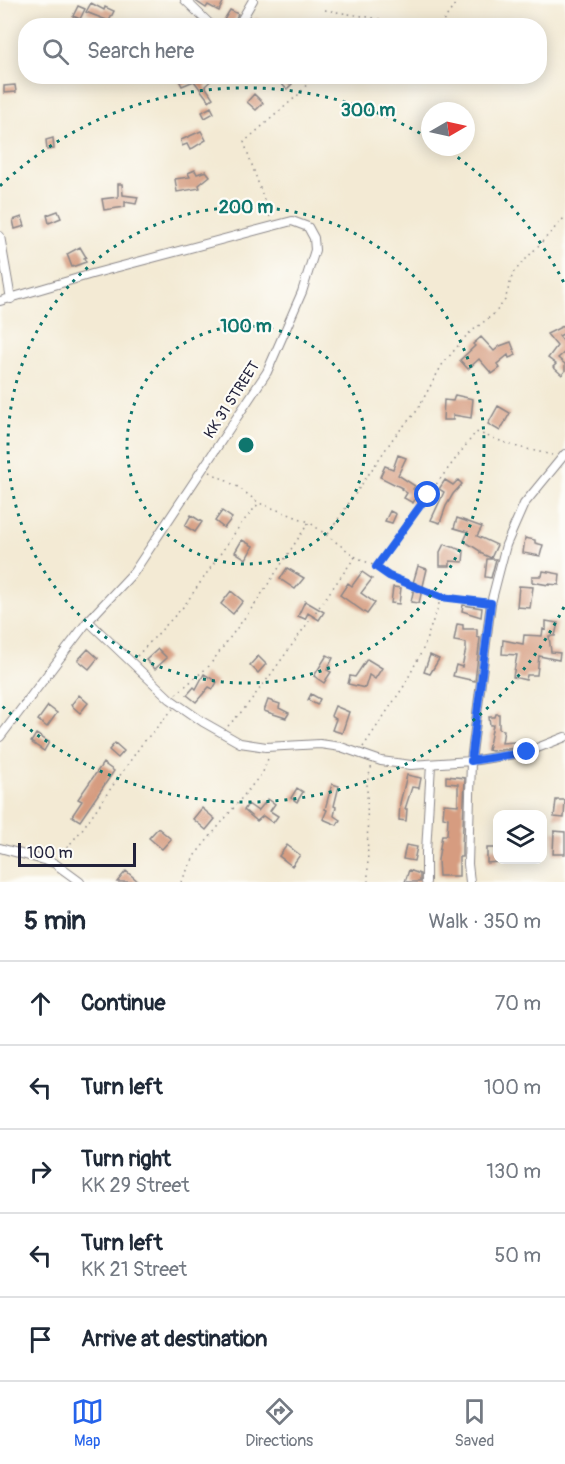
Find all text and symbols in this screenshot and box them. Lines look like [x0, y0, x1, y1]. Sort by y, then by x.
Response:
search box [18, 18, 547, 84]
icon: search [39, 35, 72, 68]
text: Search here [87, 37, 194, 65]
text: 300 m [341, 99, 395, 122]
north arrow [421, 102, 475, 156]
text: 200 m [219, 196, 273, 219]
text: 100 m [220, 315, 272, 338]
street label: KK 31 STREET [200, 358, 264, 442]
centre of rings [236, 435, 256, 455]
route start [414, 481, 440, 507]
route end [513, 738, 539, 764]
map controls [493, 810, 547, 864]
button: layers [493, 810, 547, 864]
scale bar [18, 840, 136, 868]
text: 100 m [27, 843, 73, 863]
text: 5 min [24, 905, 86, 937]
text: Walk · 350 m [429, 909, 541, 934]
icon: ahead [24, 987, 57, 1020]
text: Continue [81, 989, 165, 1017]
text: 70 m [495, 991, 541, 1016]
icon: left [24, 1071, 57, 1104]
text: Turn left [81, 1073, 163, 1101]
text: 100 m [484, 1075, 541, 1100]
text: Turn right [81, 1145, 171, 1173]
icon: right [24, 1155, 57, 1188]
text: 130 m [486, 1159, 541, 1184]
text: KK 29 Street [81, 1173, 190, 1198]
text: Turn left [81, 1229, 163, 1257]
icon: left [24, 1239, 57, 1272]
text: 50 m [494, 1243, 541, 1268]
text: KK 21 Street [81, 1257, 187, 1282]
icon: arrive [24, 1323, 57, 1356]
text: Arrive at destination [81, 1325, 267, 1353]
tab: Map [71, 1395, 104, 1451]
tab: Directions [245, 1395, 313, 1451]
tab: Saved [455, 1395, 494, 1451]

